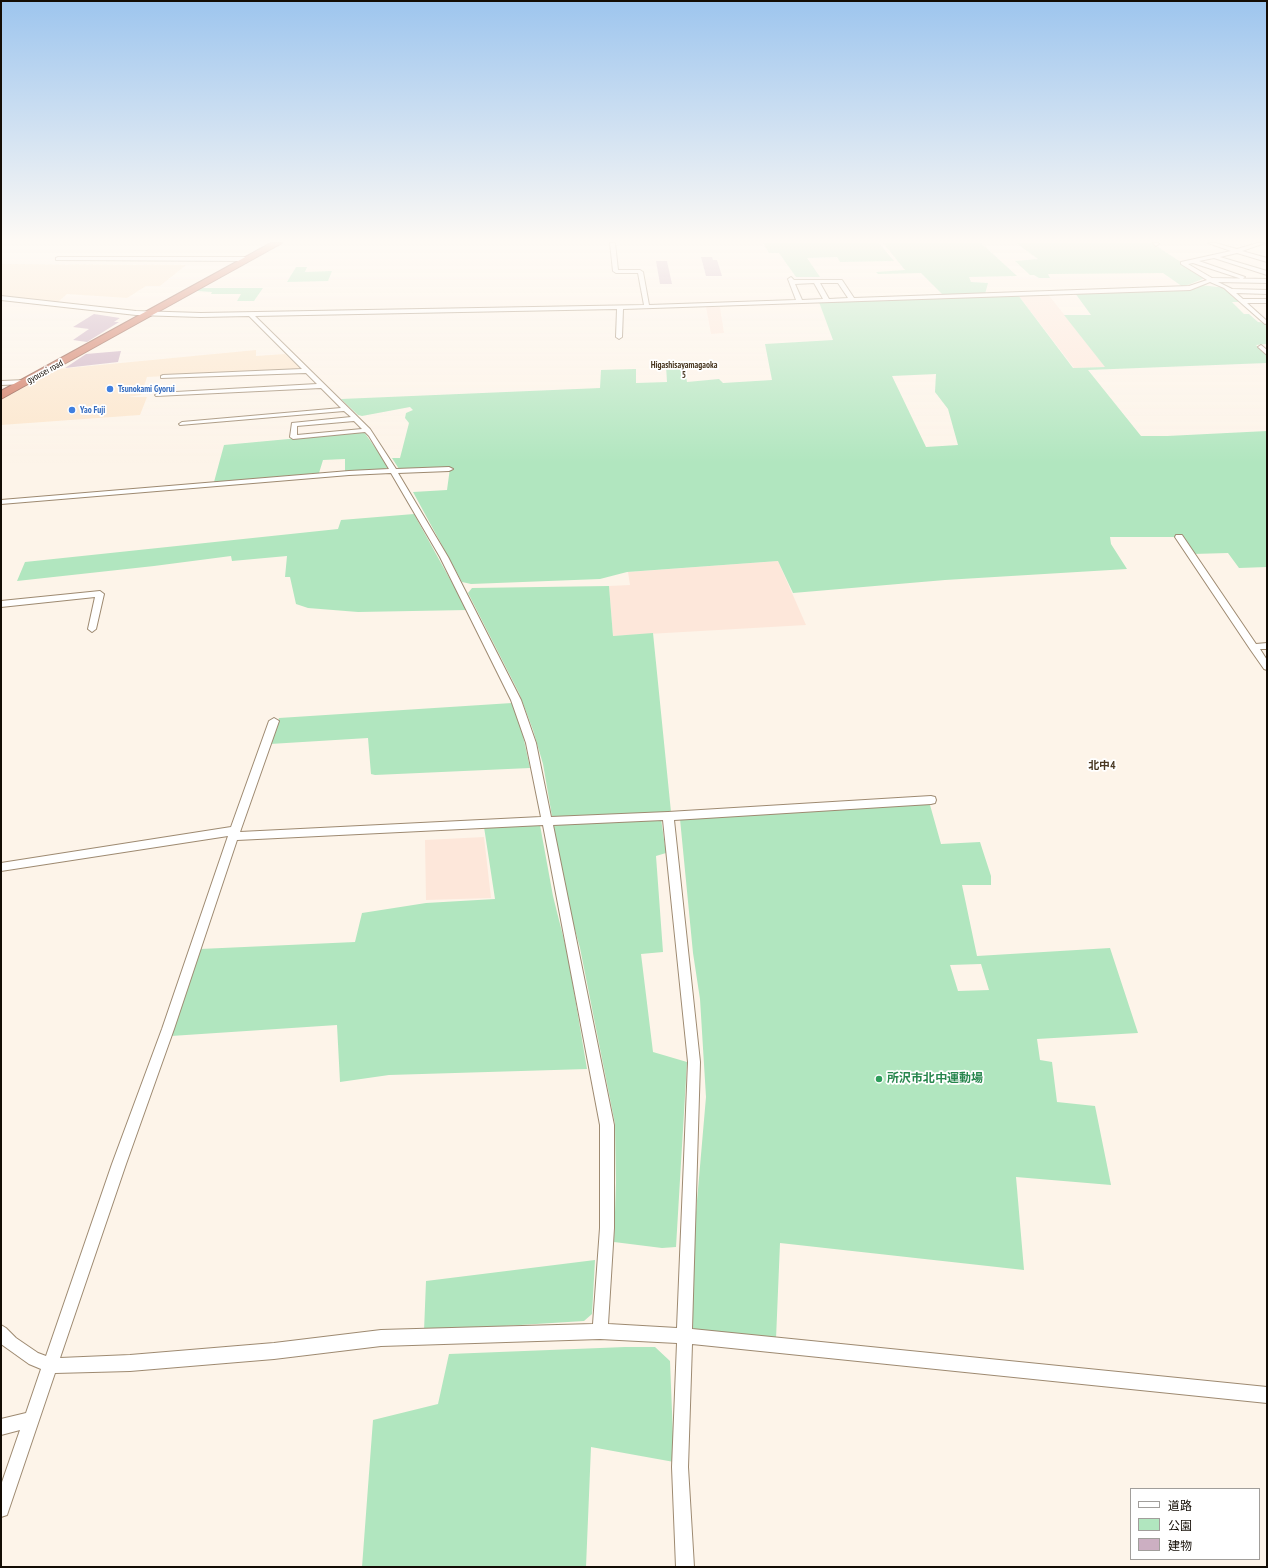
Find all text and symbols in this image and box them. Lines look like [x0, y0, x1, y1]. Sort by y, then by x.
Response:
street label: gyousei road [25, 358, 65, 386]
district label: Higashisayamagaoka 5 [651, 360, 717, 381]
marker: Tsunokami Gyorui [105, 384, 115, 394]
place label: Tsunokami Gyorui [118, 384, 175, 394]
marker: Yao Fuji [67, 405, 77, 415]
place label: Yao Fuji [80, 405, 105, 415]
district label: 北中4 [1088, 759, 1116, 773]
place label: 所沢市北中運動場 [887, 1072, 983, 1086]
marker: 所沢市北中運動場 [874, 1074, 884, 1084]
legend [1130, 1488, 1260, 1560]
text: 道路 [1168, 1498, 1192, 1513]
text: 公園 [1168, 1518, 1192, 1533]
text: 建物 [1168, 1538, 1192, 1553]

